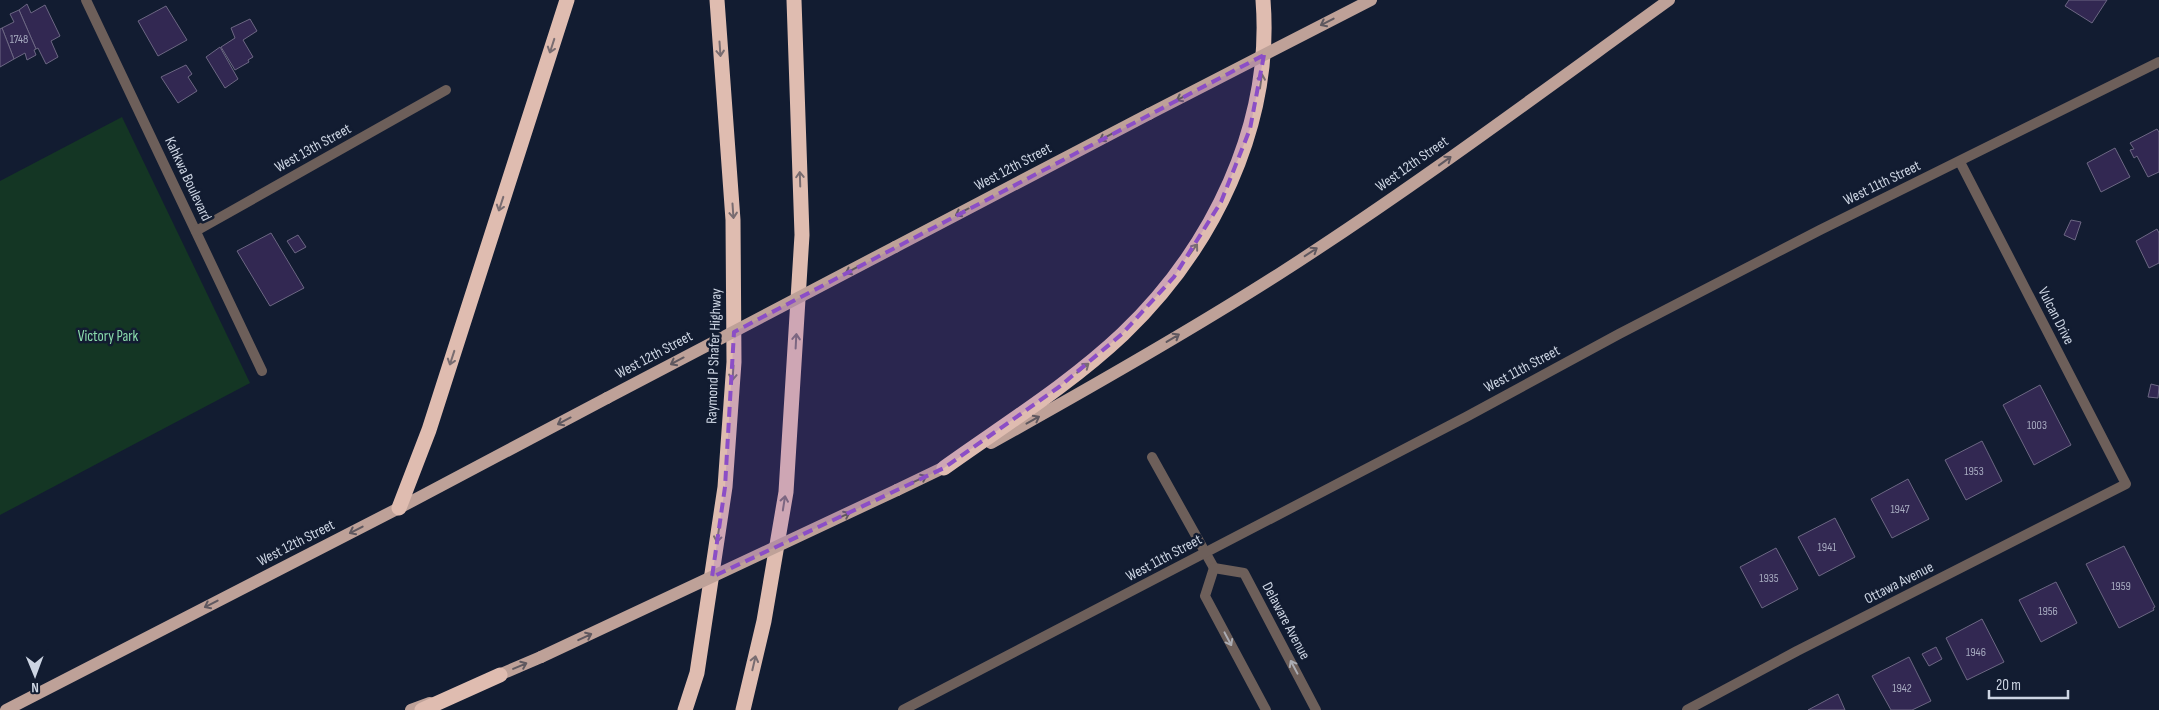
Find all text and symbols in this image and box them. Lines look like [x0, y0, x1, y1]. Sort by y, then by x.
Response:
one-way arrow [1320, 17, 1335, 27]
house number: 1748 [10, 32, 28, 47]
one-way arrow [546, 38, 556, 54]
one-way arrow [716, 40, 725, 56]
one-way arrow [1256, 74, 1266, 90]
one-way arrow [1176, 93, 1191, 102]
street label: West 13th Street [271, 119, 355, 177]
one-way arrow [1098, 132, 1113, 142]
street label: West 12th Street [1372, 132, 1452, 196]
street label: Kahkwa Boulevard [160, 134, 216, 224]
street label: West 12th Street [971, 139, 1055, 195]
one-way arrow [1438, 156, 1452, 166]
street label: West 11th Street [1840, 156, 1924, 210]
one-way arrow [796, 171, 805, 187]
one-way arrow [496, 195, 506, 211]
one-way arrow [728, 202, 737, 218]
one-way arrow [954, 207, 969, 217]
one-way arrow [1188, 243, 1198, 257]
one-way arrow [1304, 247, 1318, 257]
one-way arrow [845, 266, 860, 275]
street label: Vulcan Drive [2033, 284, 2079, 348]
street label: Raymond P Shafer Highway [702, 288, 726, 424]
park label: Victory Park [78, 327, 139, 346]
street label: West 12th Street [612, 327, 696, 383]
one-way arrow [792, 333, 801, 349]
one-way arrow [1166, 333, 1180, 343]
street label: West 11th Street [1481, 341, 1564, 397]
one-way arrow [446, 350, 456, 366]
one-way arrow [670, 357, 685, 366]
one-way arrow [1076, 363, 1090, 373]
one-way arrow [728, 365, 737, 381]
one-way arrow [1025, 414, 1039, 424]
one-way arrow [556, 416, 571, 426]
house number: 1003 [2027, 418, 2047, 433]
house number: 1953 [1964, 464, 1984, 479]
one-way arrow [913, 474, 928, 484]
one-way arrow [780, 495, 790, 511]
house number: 1947 [1890, 502, 1910, 517]
one-way arrow [835, 510, 850, 520]
street label: West 12th Street [254, 515, 338, 571]
one-way arrow [349, 526, 364, 535]
one-way arrow [713, 526, 723, 542]
street label: West 11th Street [1123, 530, 1206, 586]
house number: 1941 [1818, 540, 1837, 555]
street label: Ottawa Avenue [1861, 557, 1937, 609]
house number: 1935 [1759, 571, 1779, 586]
street label: Delaware Avenue [1258, 579, 1314, 663]
house number: 1959 [2111, 579, 2131, 594]
one-way arrow [204, 599, 219, 609]
house number: 1956 [2038, 604, 2058, 619]
one-way arrow [577, 631, 592, 641]
one-way arrow [1224, 631, 1233, 646]
house number: 1946 [1966, 645, 1986, 660]
north arrow [10, 650, 60, 700]
one-way arrow [750, 655, 759, 671]
one-way arrow [512, 660, 527, 670]
one-way arrow [1288, 660, 1298, 675]
scale bar [1989, 668, 2068, 700]
text: 20 m [1996, 676, 2021, 695]
text: N [31, 679, 39, 696]
house number: 1942 [1892, 681, 1912, 696]

